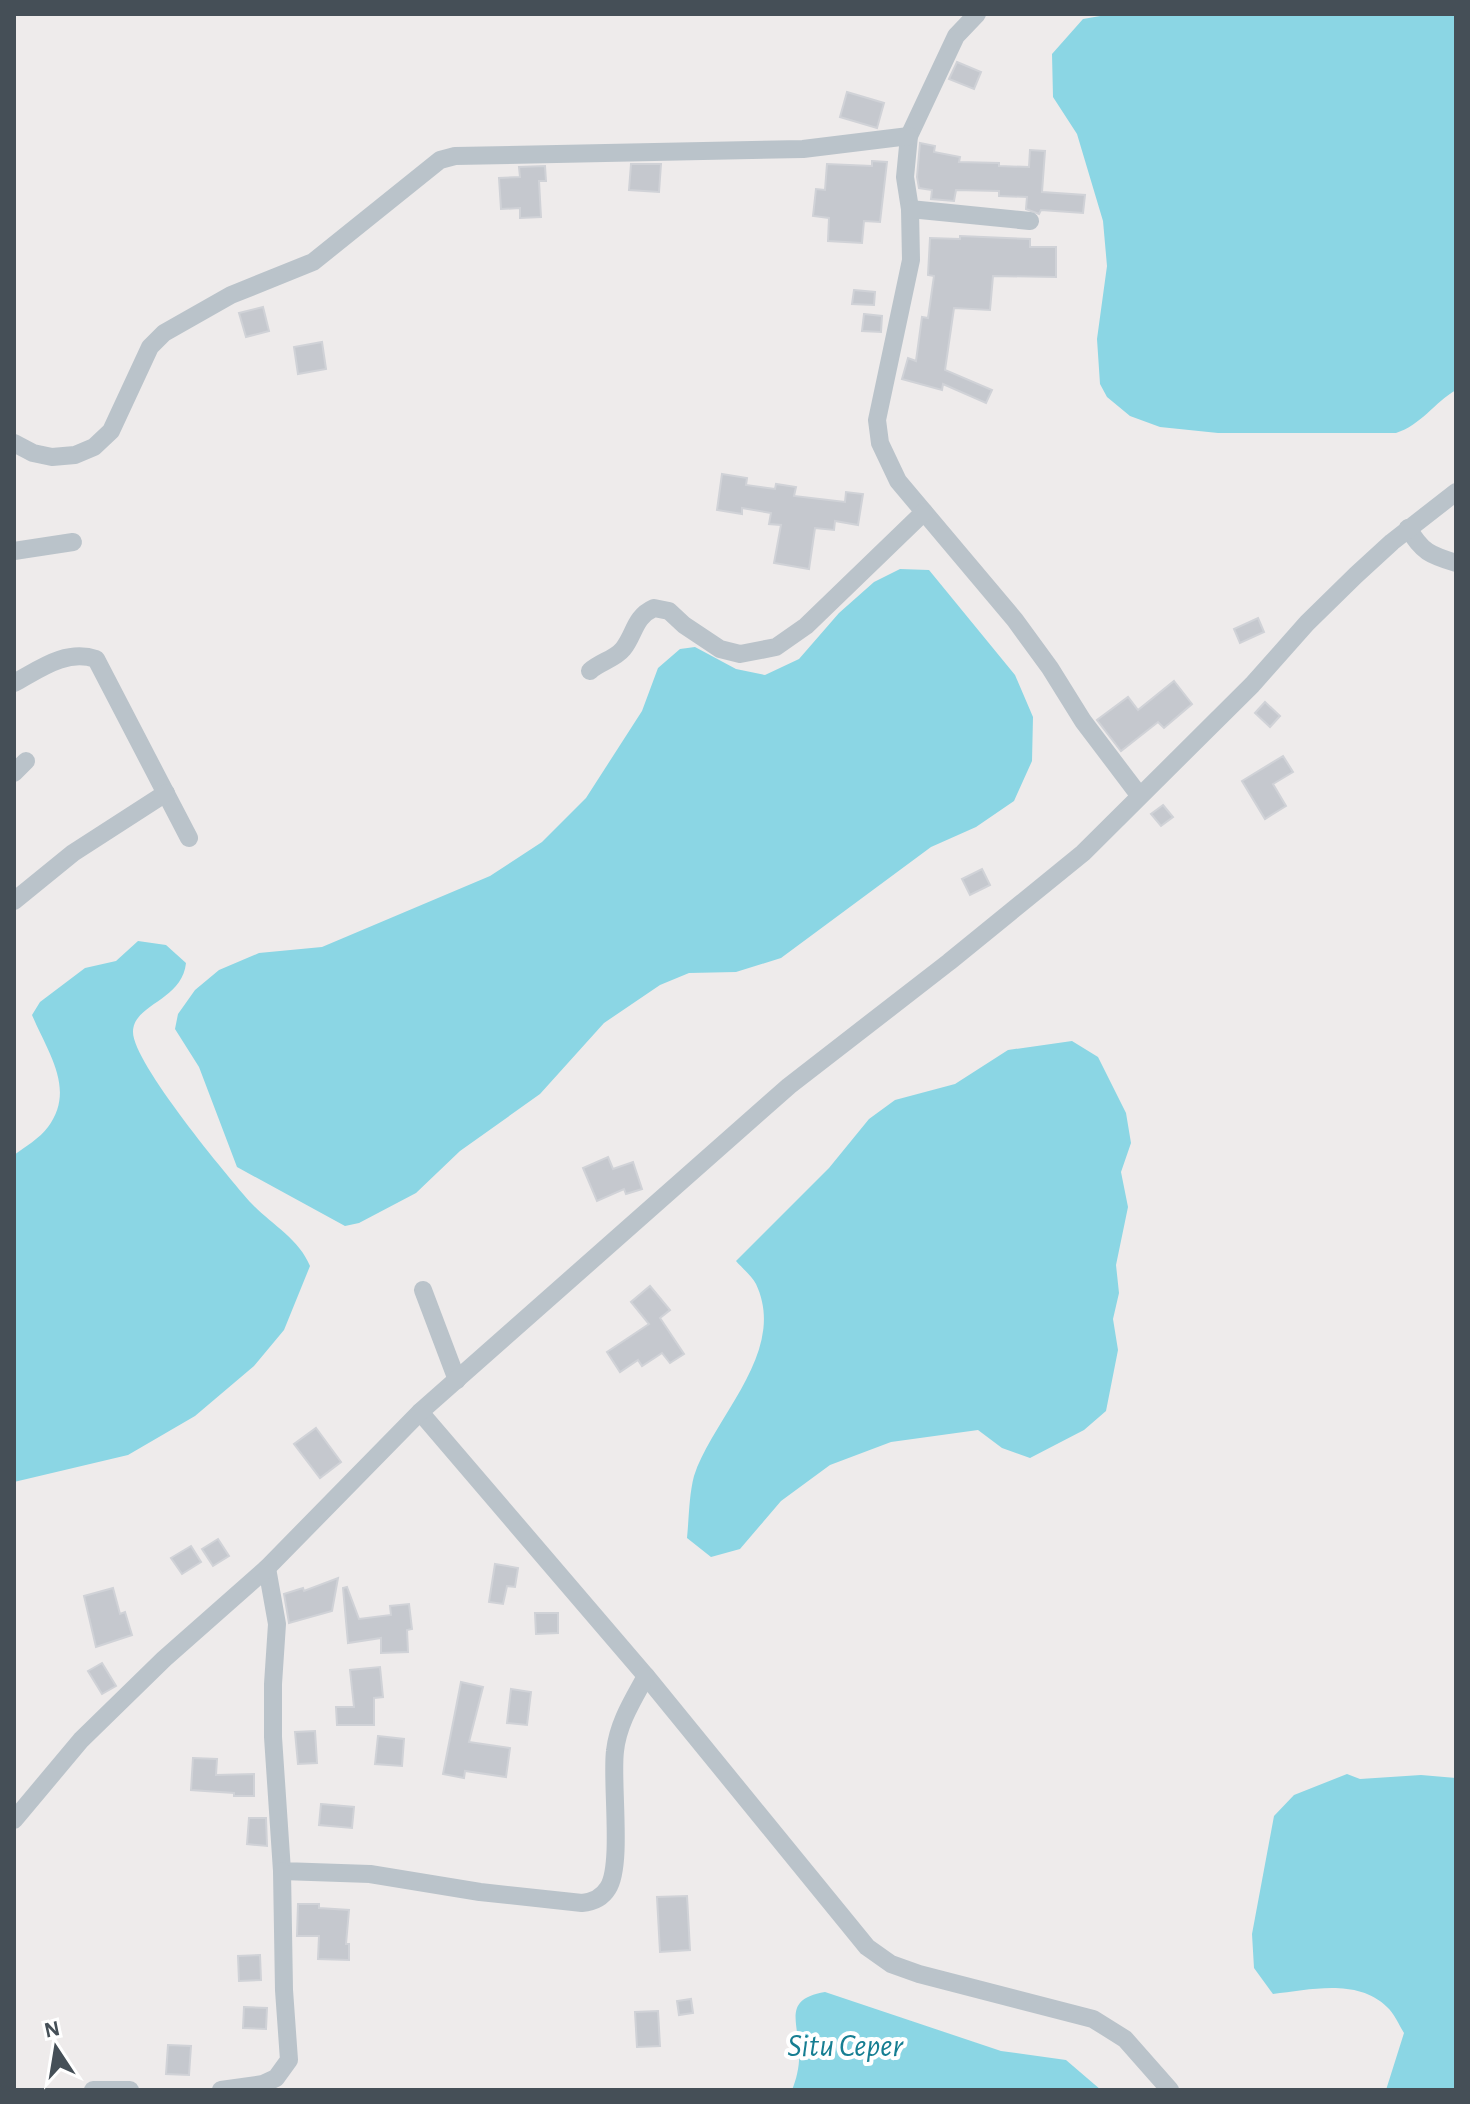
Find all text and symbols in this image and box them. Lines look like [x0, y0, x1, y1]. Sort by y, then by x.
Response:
north arrow [16, 2008, 96, 2088]
text: N [42, 2017, 62, 2042]
water label: Situ Ceper [787, 2030, 904, 2063]

